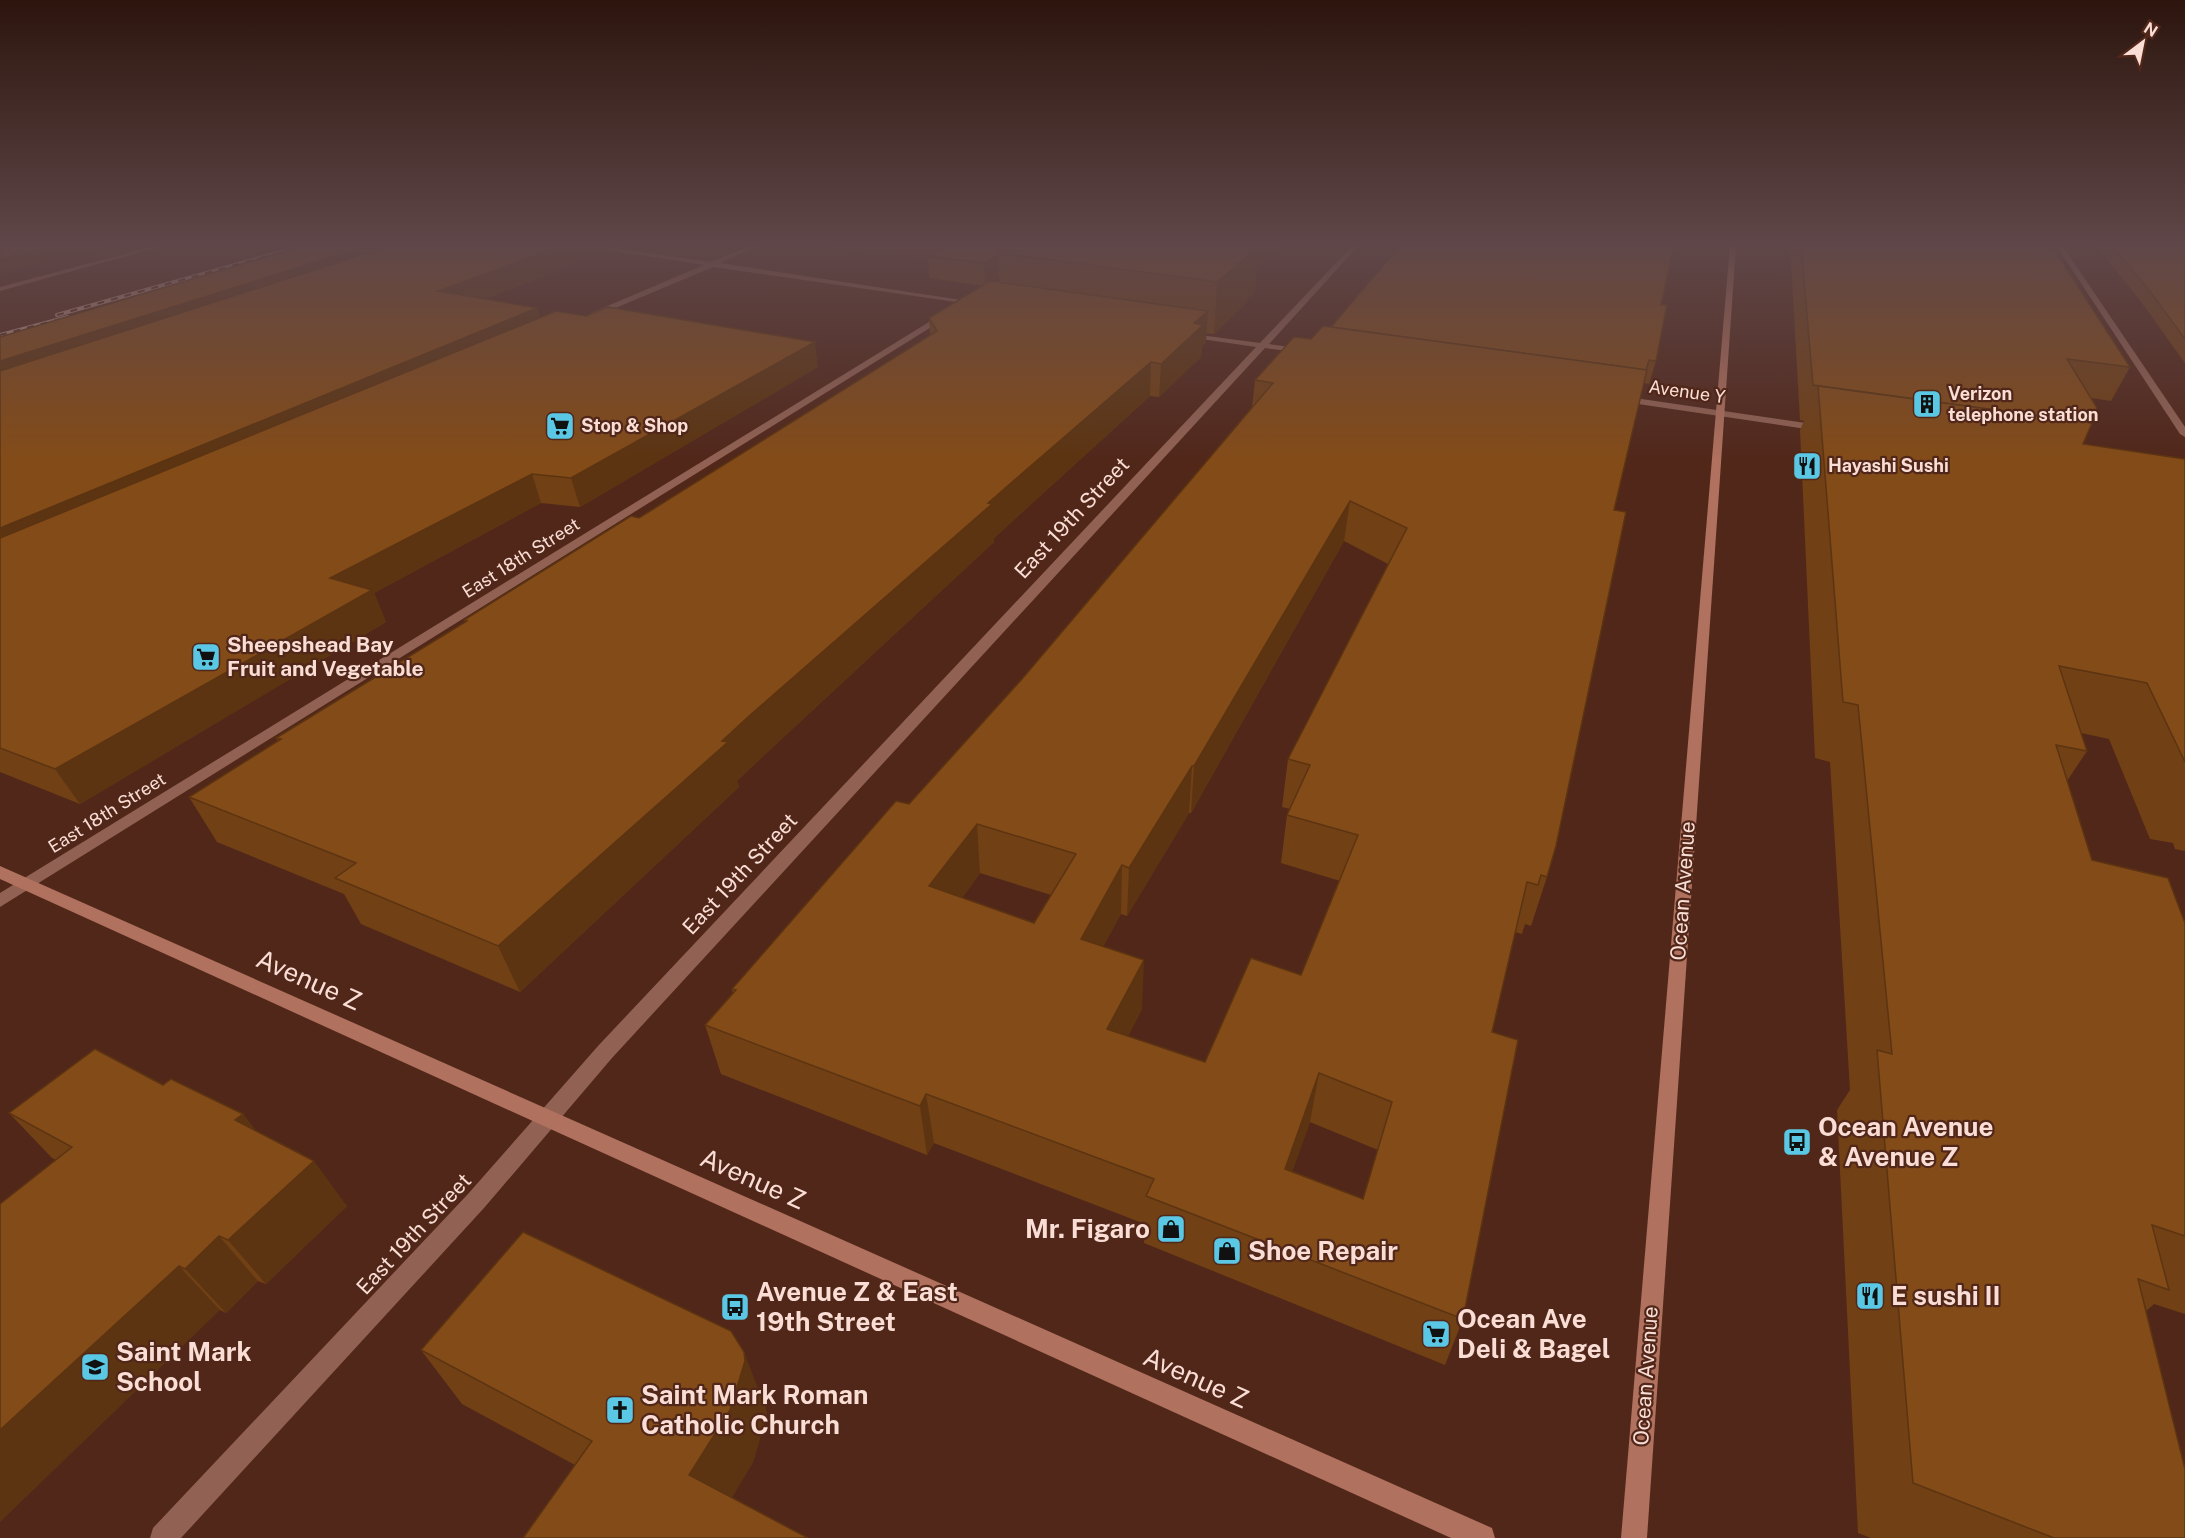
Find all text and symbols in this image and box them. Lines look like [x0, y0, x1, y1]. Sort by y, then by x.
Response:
north arrow [2113, 12, 2173, 72]
text: N [2140, 18, 2161, 41]
street label: Avenue Y [1647, 376, 1727, 407]
place label: Verizon telephone station [1948, 383, 2098, 425]
building icon: Verizon telephone station [1911, 388, 1943, 420]
supermarket icon: Stop & Shop [544, 410, 576, 442]
place label: Stop & Shop [581, 415, 688, 436]
restaurant icon: Hayashi Sushi [1791, 450, 1823, 482]
street label: East 19th Street [1009, 452, 1134, 583]
place label: Hayashi Sushi [1828, 455, 1949, 476]
street label: East 18th Street [458, 513, 583, 602]
place label: Sheepshead Bay Fruit and Vegetable [227, 632, 424, 681]
supermarket icon: Sheepshead Bay Fruit and Vegetable [190, 641, 222, 673]
street label: East 18th Street [44, 768, 169, 857]
street label: East 19th Street [677, 808, 802, 939]
street label: Ocean Avenue [1665, 821, 1700, 961]
street label: Avenue Z [252, 943, 367, 1016]
place label: Ocean Avenue & Avenue Z [1818, 1111, 1994, 1172]
bus stop icon: Ocean Avenue & Avenue Z [1781, 1126, 1813, 1158]
street label: Avenue Z [696, 1142, 811, 1215]
street label: East 19th Street [351, 1168, 476, 1299]
place label: Mr. Figaro [1025, 1213, 1150, 1244]
shop icon: Mr. Figaro [1155, 1213, 1187, 1245]
shop icon: Shoe Repair [1211, 1235, 1243, 1267]
place label: Shoe Repair [1248, 1235, 1398, 1266]
place label: Avenue Z & East 19th Street [756, 1276, 958, 1337]
restaurant icon: E sushi II [1854, 1280, 1886, 1312]
place label: E sushi II [1891, 1280, 2000, 1311]
bus stop icon: Avenue Z & East 19th Street [719, 1291, 751, 1323]
place label: Ocean Ave Deli & Bagel [1457, 1303, 1610, 1364]
street label: Ocean Avenue [1628, 1306, 1663, 1446]
supermarket icon: Ocean Ave Deli & Bagel [1420, 1318, 1452, 1350]
place label: Saint Mark School [116, 1336, 252, 1397]
street label: Avenue Z [1139, 1341, 1254, 1414]
school or university icon: Saint Mark School [79, 1351, 111, 1383]
place label: Saint Mark Roman Catholic Church [641, 1379, 868, 1440]
church icon: Saint Mark Roman Catholic Church [604, 1394, 636, 1426]

